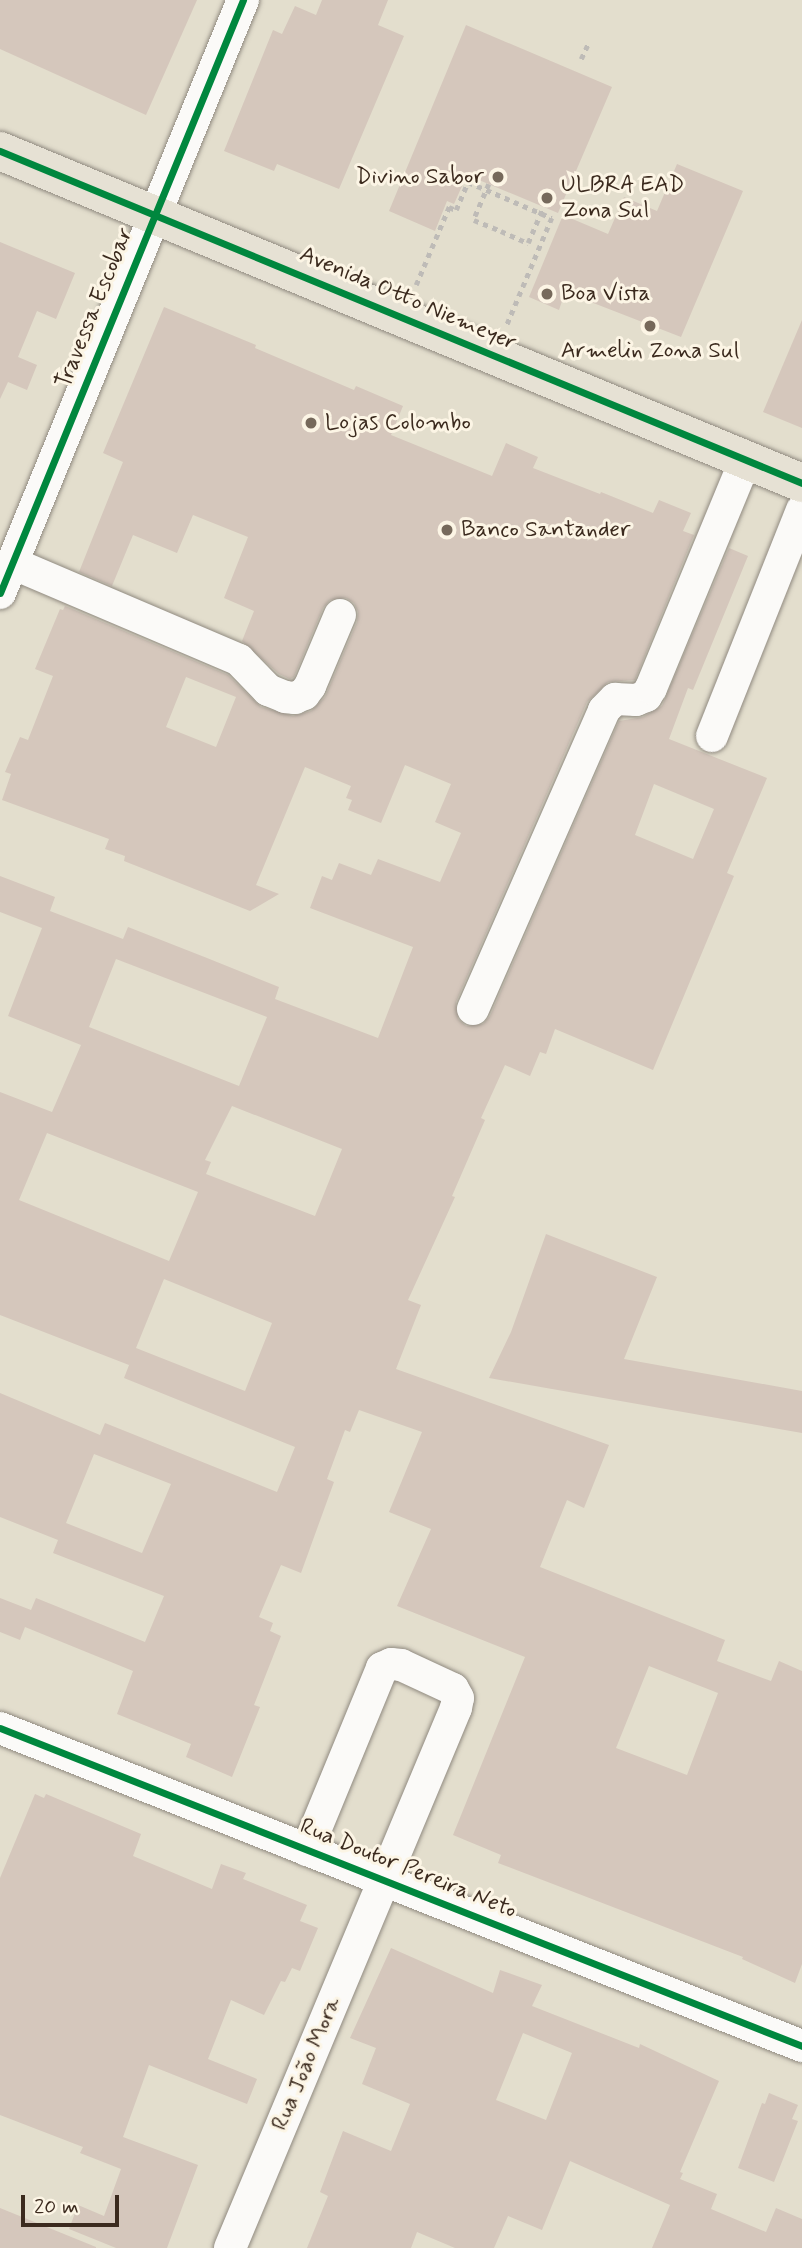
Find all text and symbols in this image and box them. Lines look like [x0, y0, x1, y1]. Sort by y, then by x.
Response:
place label: Divino Sabor [356, 163, 484, 191]
marker: Divino Sabor [490, 169, 506, 185]
place label: ULBRA EAD Zona Sul [561, 171, 684, 225]
marker: ULBRA EAD Zona Sul [539, 190, 555, 206]
street label: Travessa Escobar [50, 224, 140, 392]
street label: Avenida Otto Niemeyer [295, 241, 521, 357]
place label: Boa Vista [561, 280, 650, 308]
marker: Boa Vista [539, 286, 555, 302]
marker: Armelin Zona Sul [642, 318, 658, 334]
place label: Armelin Zona Sul [563, 337, 737, 365]
place label: Lojas Colombo [325, 409, 471, 437]
marker: Lojas Colombo [303, 415, 319, 431]
place label: Banco Santander [461, 516, 628, 544]
marker: Banco Santander [439, 522, 455, 538]
street label: Rua Doutor Pereira Neto [298, 1814, 518, 1924]
street label: Rua João Mora [267, 1994, 347, 2134]
scale bar [24, 2182, 122, 2226]
text: 20 m [34, 2193, 79, 2221]

